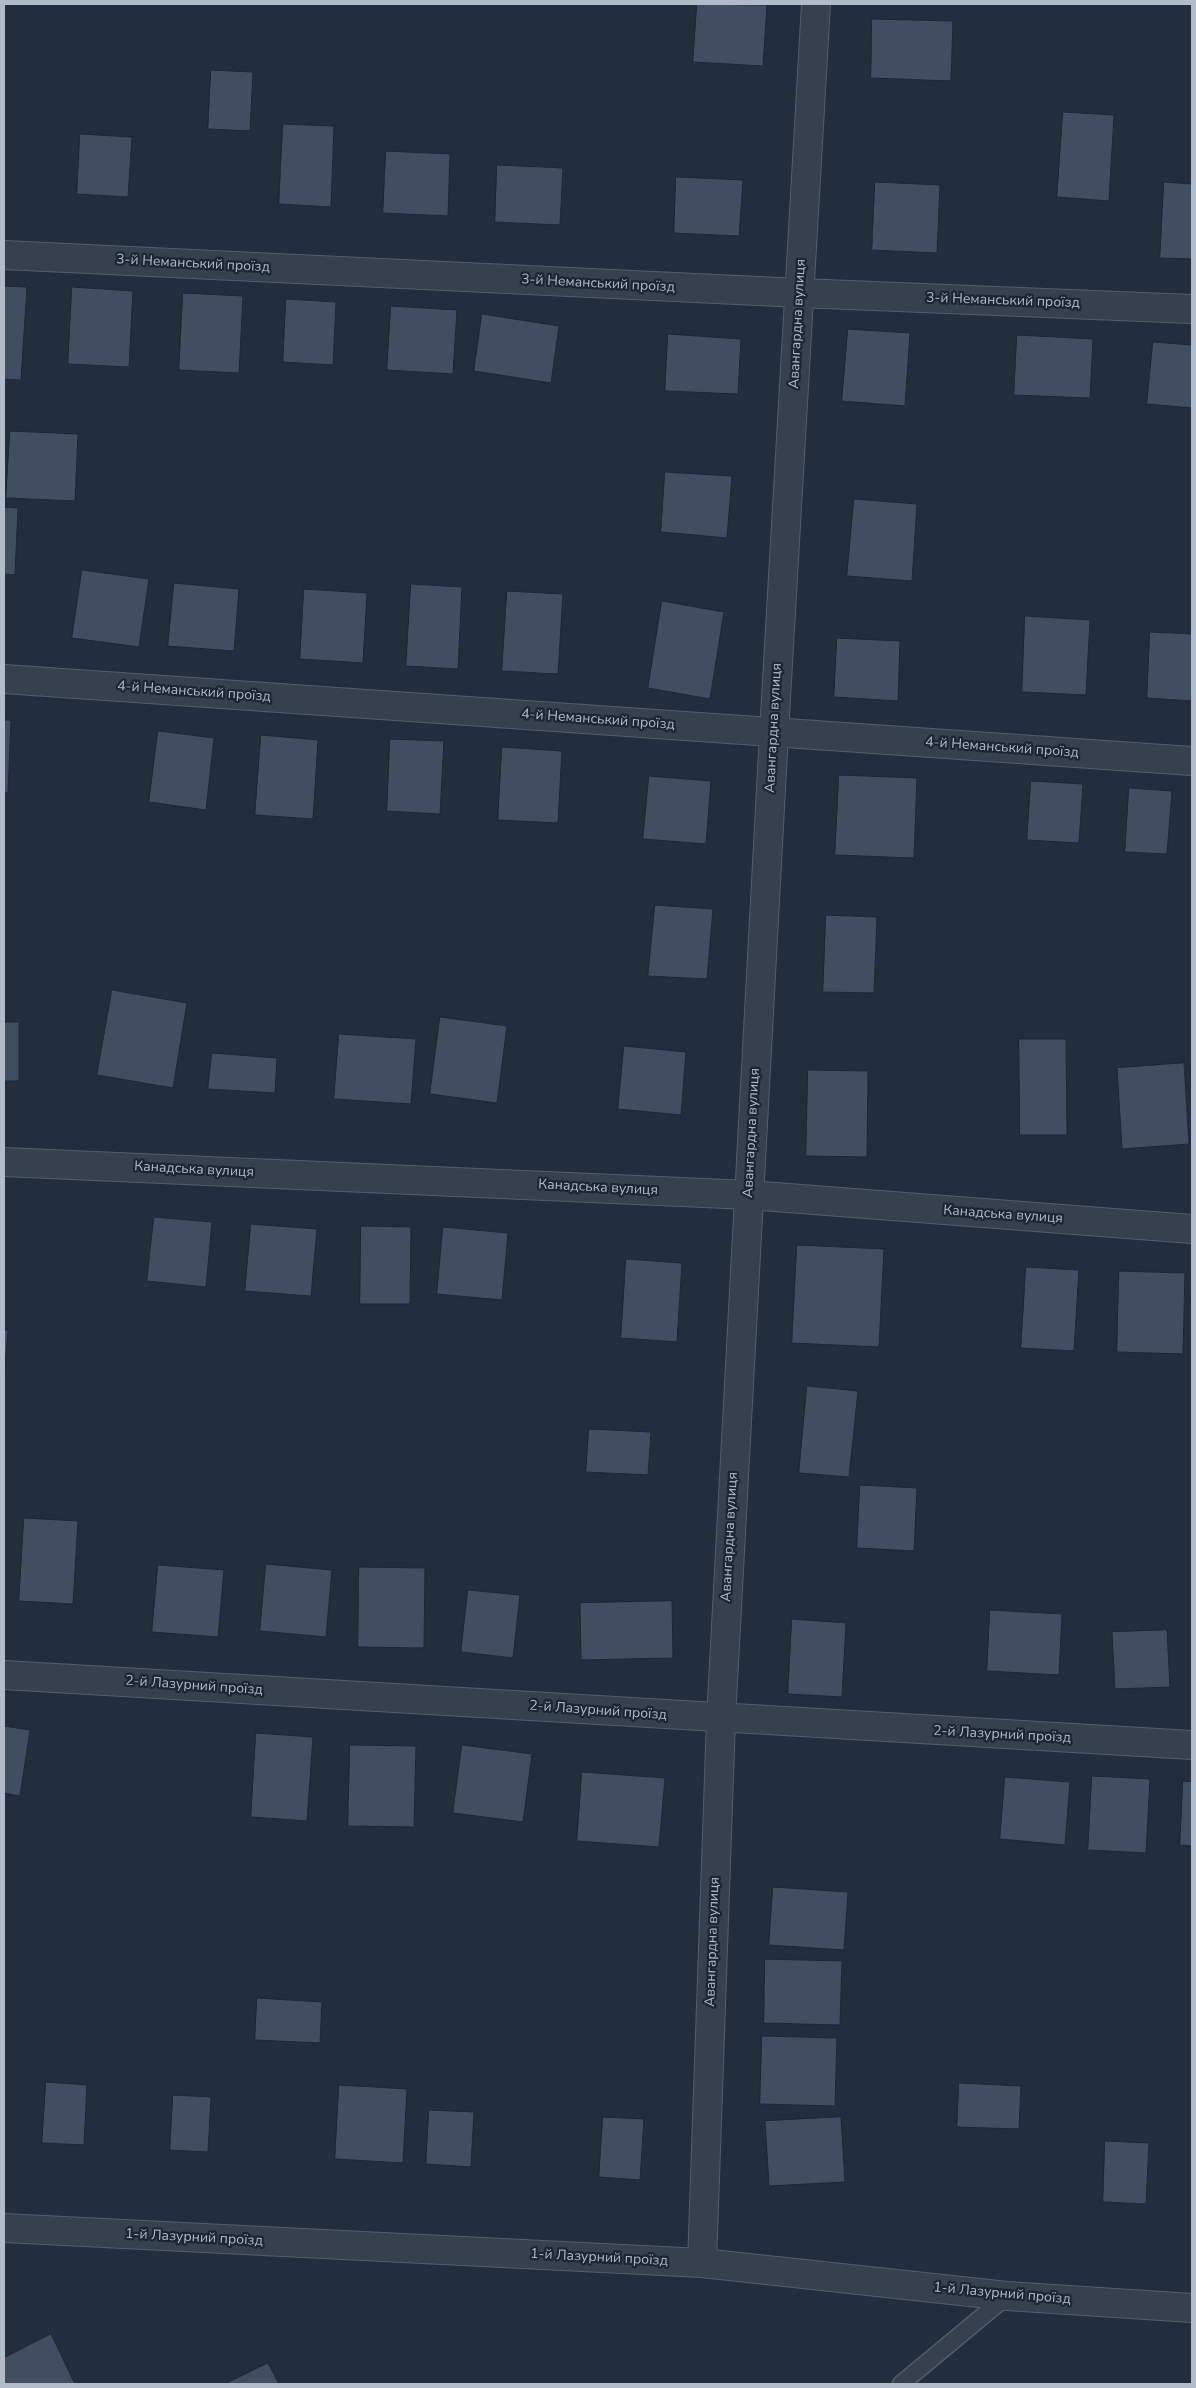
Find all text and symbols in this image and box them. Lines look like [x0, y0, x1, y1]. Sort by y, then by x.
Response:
street label: 3-й Неманський проїзд [116, 252, 270, 276]
street label: Авангардна вулиця [786, 259, 810, 389]
street label: 3-й Неманський проїзд [521, 272, 675, 296]
street label: 3-й Неманський проїзд [926, 290, 1080, 312]
street label: Авангардна вулиця [762, 663, 786, 793]
street label: 4-й Неманський проїзд [117, 678, 271, 706]
street label: 4-й Неманський проїзд [521, 706, 675, 734]
street label: 4-й Неманський проїзд [925, 734, 1079, 762]
street label: Авангардна вулиця [740, 1068, 764, 1198]
street label: Канадська вулиця [134, 1158, 254, 1182]
street label: Канадська вулиця [538, 1176, 658, 1200]
street label: Канадська вулиця [943, 1202, 1063, 1228]
street label: Авангардна вулиця [718, 1472, 742, 1602]
street label: 2-й Лазурний проїзд [125, 1673, 263, 1699]
street label: 2-й Лазурний проїзд [529, 1698, 667, 1724]
street label: 2-й Лазурний проїзд [933, 1723, 1071, 1747]
street label: Авангардна вулиця [702, 1877, 724, 2007]
street label: 1-й Лазурний проїзд [125, 2226, 263, 2250]
street label: 1-й Лазурний проїзд [530, 2246, 668, 2270]
street label: 1-й Лазурний проїзд [933, 2280, 1071, 2308]

